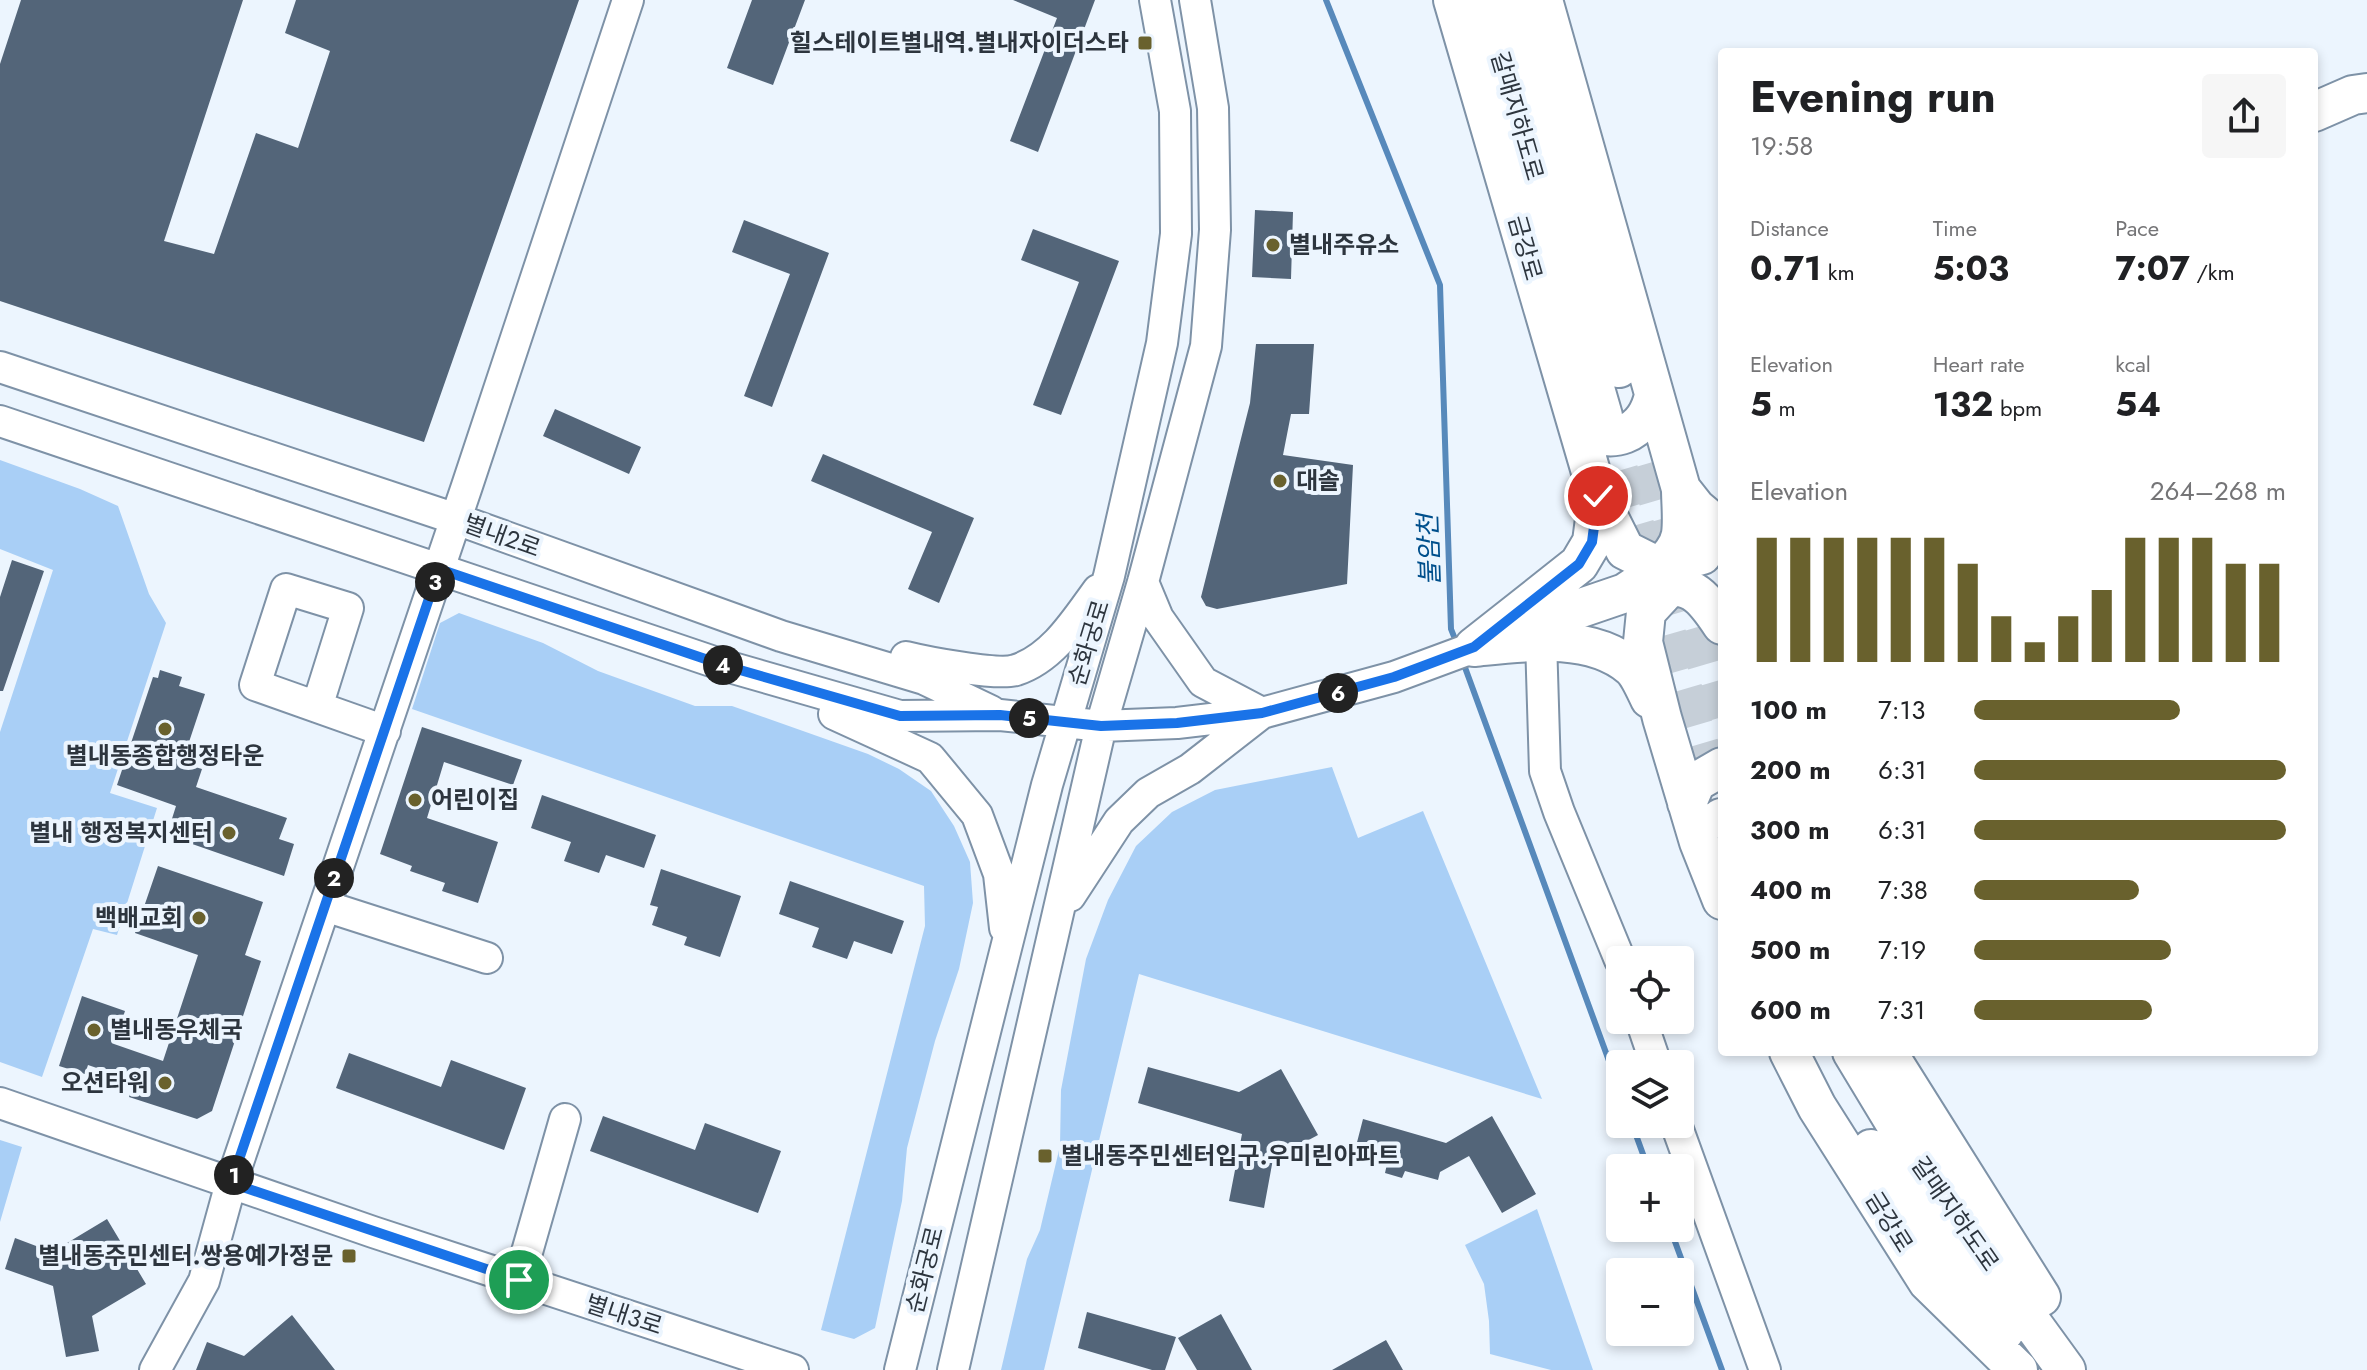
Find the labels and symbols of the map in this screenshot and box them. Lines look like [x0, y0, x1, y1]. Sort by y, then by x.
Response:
place label: 힐스테이트별내역.별내자이더스타 [790, 25, 1129, 60]
marker: 힐스테이트별내역.별내자이더스타 [1136, 34, 1154, 52]
street label: 갈매지하도로 [1482, 47, 1553, 184]
street label: 금강로 [1500, 211, 1551, 285]
place label: 별내주유소 [1289, 227, 1399, 262]
marker: 별내주유소 [1264, 236, 1282, 254]
pin [1564, 462, 1632, 530]
place label: 대솔 [1296, 463, 1340, 498]
marker: 대솔 [1271, 472, 1289, 490]
street label: 별내2로 [459, 505, 546, 566]
water label: 불암천 [1409, 510, 1449, 587]
pin: 3 [415, 562, 455, 602]
street label: 순화궁로 [1059, 596, 1118, 690]
pin: 4 [703, 645, 743, 685]
pin: 6 [1318, 673, 1358, 713]
pin: 5 [1009, 698, 1049, 738]
marker: 별내동종합행정타운 [156, 720, 174, 738]
place label: 별내동종합행정타운 [66, 738, 264, 773]
place label: 어린이집 [431, 782, 519, 817]
marker: 어린이집 [406, 791, 424, 809]
place label: 별내 행정복지센터 [29, 815, 213, 850]
marker: 별내 행정복지센터 [220, 824, 238, 842]
pin: 2 [314, 858, 354, 898]
place label: 백배교회 [95, 900, 183, 935]
marker: 백배교회 [190, 909, 208, 927]
place label: 별내동우체국 [110, 1012, 242, 1047]
marker: 별내동우체국 [85, 1021, 103, 1039]
place label: 오션타워 [61, 1065, 149, 1100]
marker: 오션타워 [156, 1074, 174, 1092]
place label: 별내동주민센터입구.우미린아파트 [1061, 1138, 1400, 1173]
marker: 별내동주민센터입구.우미린아파트 [1036, 1147, 1054, 1165]
street label: 갈매지하도로 [1903, 1149, 2008, 1278]
pin: 1 [214, 1155, 254, 1195]
street label: 금강로 [1857, 1184, 1922, 1259]
street label: 순화궁로 [897, 1223, 952, 1317]
place label: 별내동주민센터.쌍용예가정문 [38, 1238, 333, 1273]
pin [485, 1246, 553, 1314]
marker: 별내동주민센터.쌍용예가정문 [340, 1247, 358, 1265]
street label: 별내3로 [581, 1286, 667, 1343]

